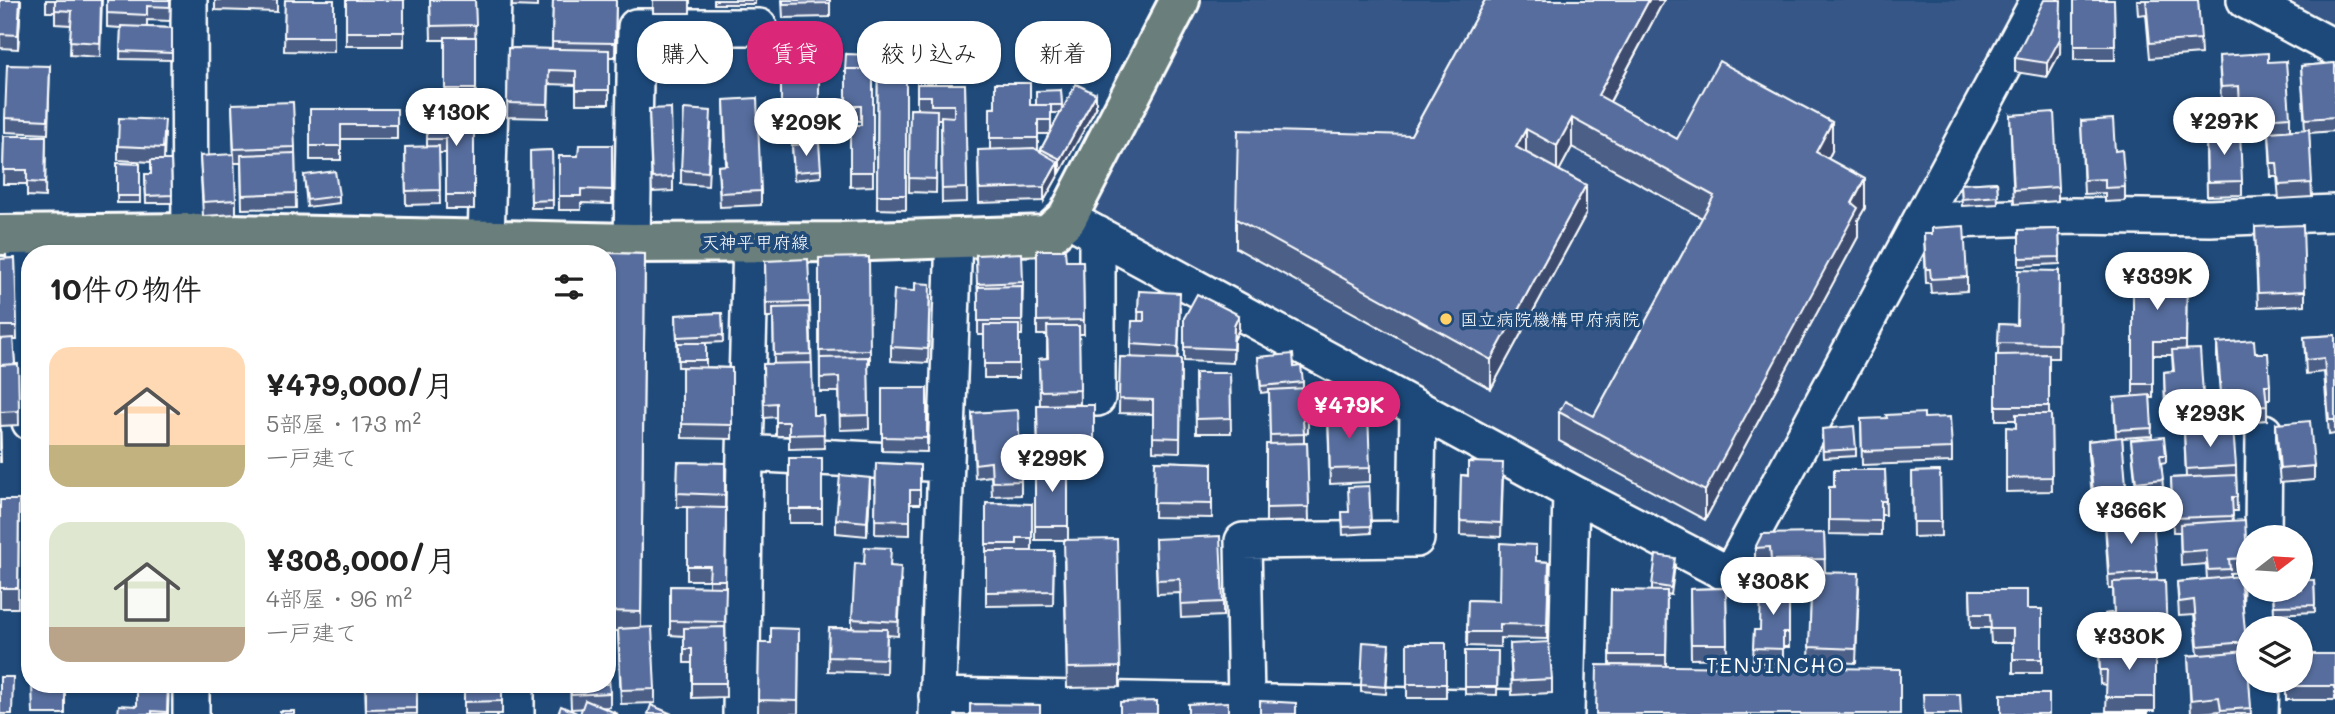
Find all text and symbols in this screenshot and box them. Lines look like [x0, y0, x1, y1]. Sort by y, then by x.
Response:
chip: 購入 [637, 21, 733, 84]
chip: 賃貸 [747, 21, 843, 84]
chip: 絞り込み [857, 21, 1001, 84]
chip: 新着 [1015, 21, 1111, 84]
pin: ¥130K [407, 88, 505, 148]
text: ¥130K [422, 96, 490, 126]
pin: ¥297K [2175, 97, 2273, 157]
pin: ¥209K [757, 99, 855, 158]
text: ¥297K [2189, 105, 2259, 135]
text: ¥209K [770, 106, 842, 136]
street label: 天神平甲府線 [701, 230, 809, 254]
pin: ¥339K [2108, 252, 2206, 312]
text: ¥339K [2121, 260, 2193, 290]
text: 10件の物件 [49, 268, 202, 308]
icon: filters [550, 268, 588, 306]
place label: 国立病院機構甲府病院 [1460, 307, 1640, 331]
marker: 国立病院機構甲府病院 [1438, 311, 1454, 327]
text: ¥479,000/月 [266, 364, 454, 404]
icon: home [105, 375, 189, 459]
pin: ¥479K [1300, 382, 1398, 441]
text: ¥479K [1313, 389, 1385, 419]
pin: ¥293K [2161, 390, 2259, 449]
text: ¥293K [2175, 397, 2245, 427]
text: 5部屋 · 173 m² [266, 408, 421, 438]
pin: ¥299K [1003, 434, 1101, 494]
text: 一戸建て [266, 442, 358, 472]
text: ¥299K [1017, 442, 1087, 472]
pin: ¥366K [2082, 486, 2180, 546]
text: ¥366K [2095, 494, 2167, 524]
north arrow [2236, 525, 2314, 602]
map controls [2236, 525, 2313, 693]
text: ¥308,000/月 [266, 539, 456, 579]
icon: home [105, 550, 189, 634]
pin: ¥308K [1724, 558, 1822, 617]
text: ¥308K [1736, 565, 1810, 595]
text: 4部屋 · 96 m² [266, 583, 412, 613]
pin: ¥330K [2080, 612, 2178, 672]
button: layers [2236, 616, 2313, 693]
text: 一戸建て [266, 617, 358, 647]
text: ¥330K [2093, 620, 2165, 650]
district label: TENJINCHO [1706, 651, 1846, 678]

